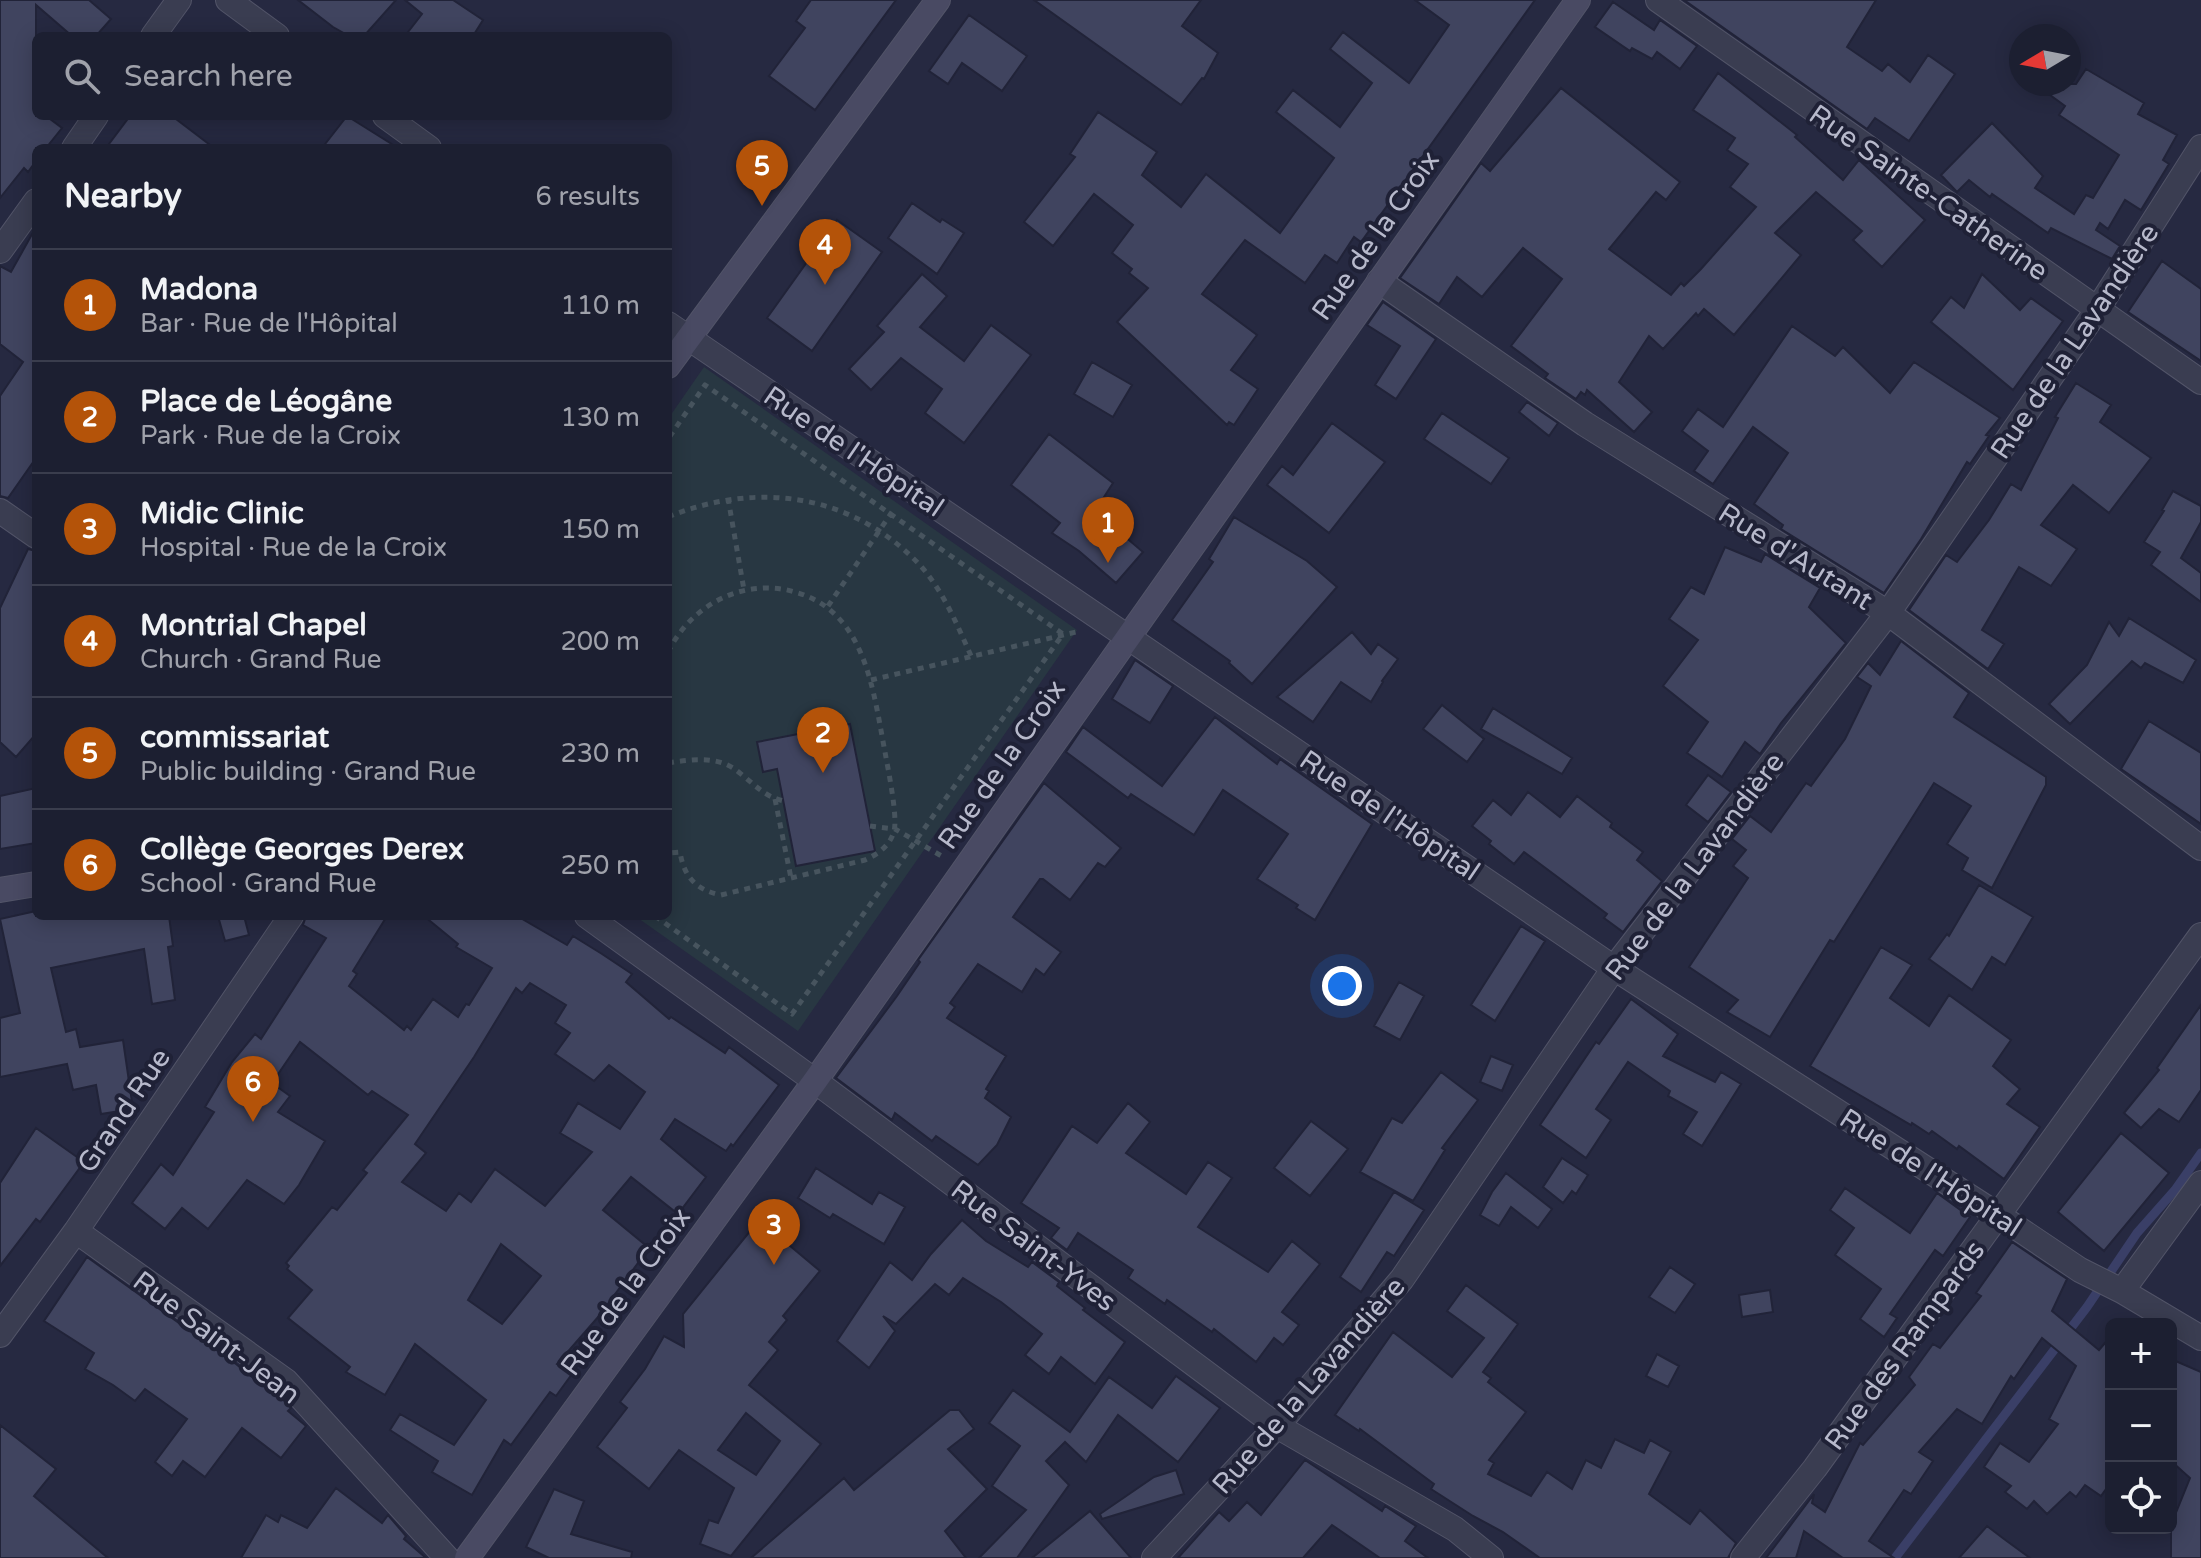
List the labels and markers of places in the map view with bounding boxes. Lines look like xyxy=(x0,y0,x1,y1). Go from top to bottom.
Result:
pin: 5 xyxy=(736,140,788,206)
pin: 4 xyxy=(799,219,851,285)
pin: 1 xyxy=(1082,497,1134,563)
pin: 2 xyxy=(797,707,849,773)
pin: 6 xyxy=(227,1056,279,1122)
pin: 3 xyxy=(748,1199,800,1265)

